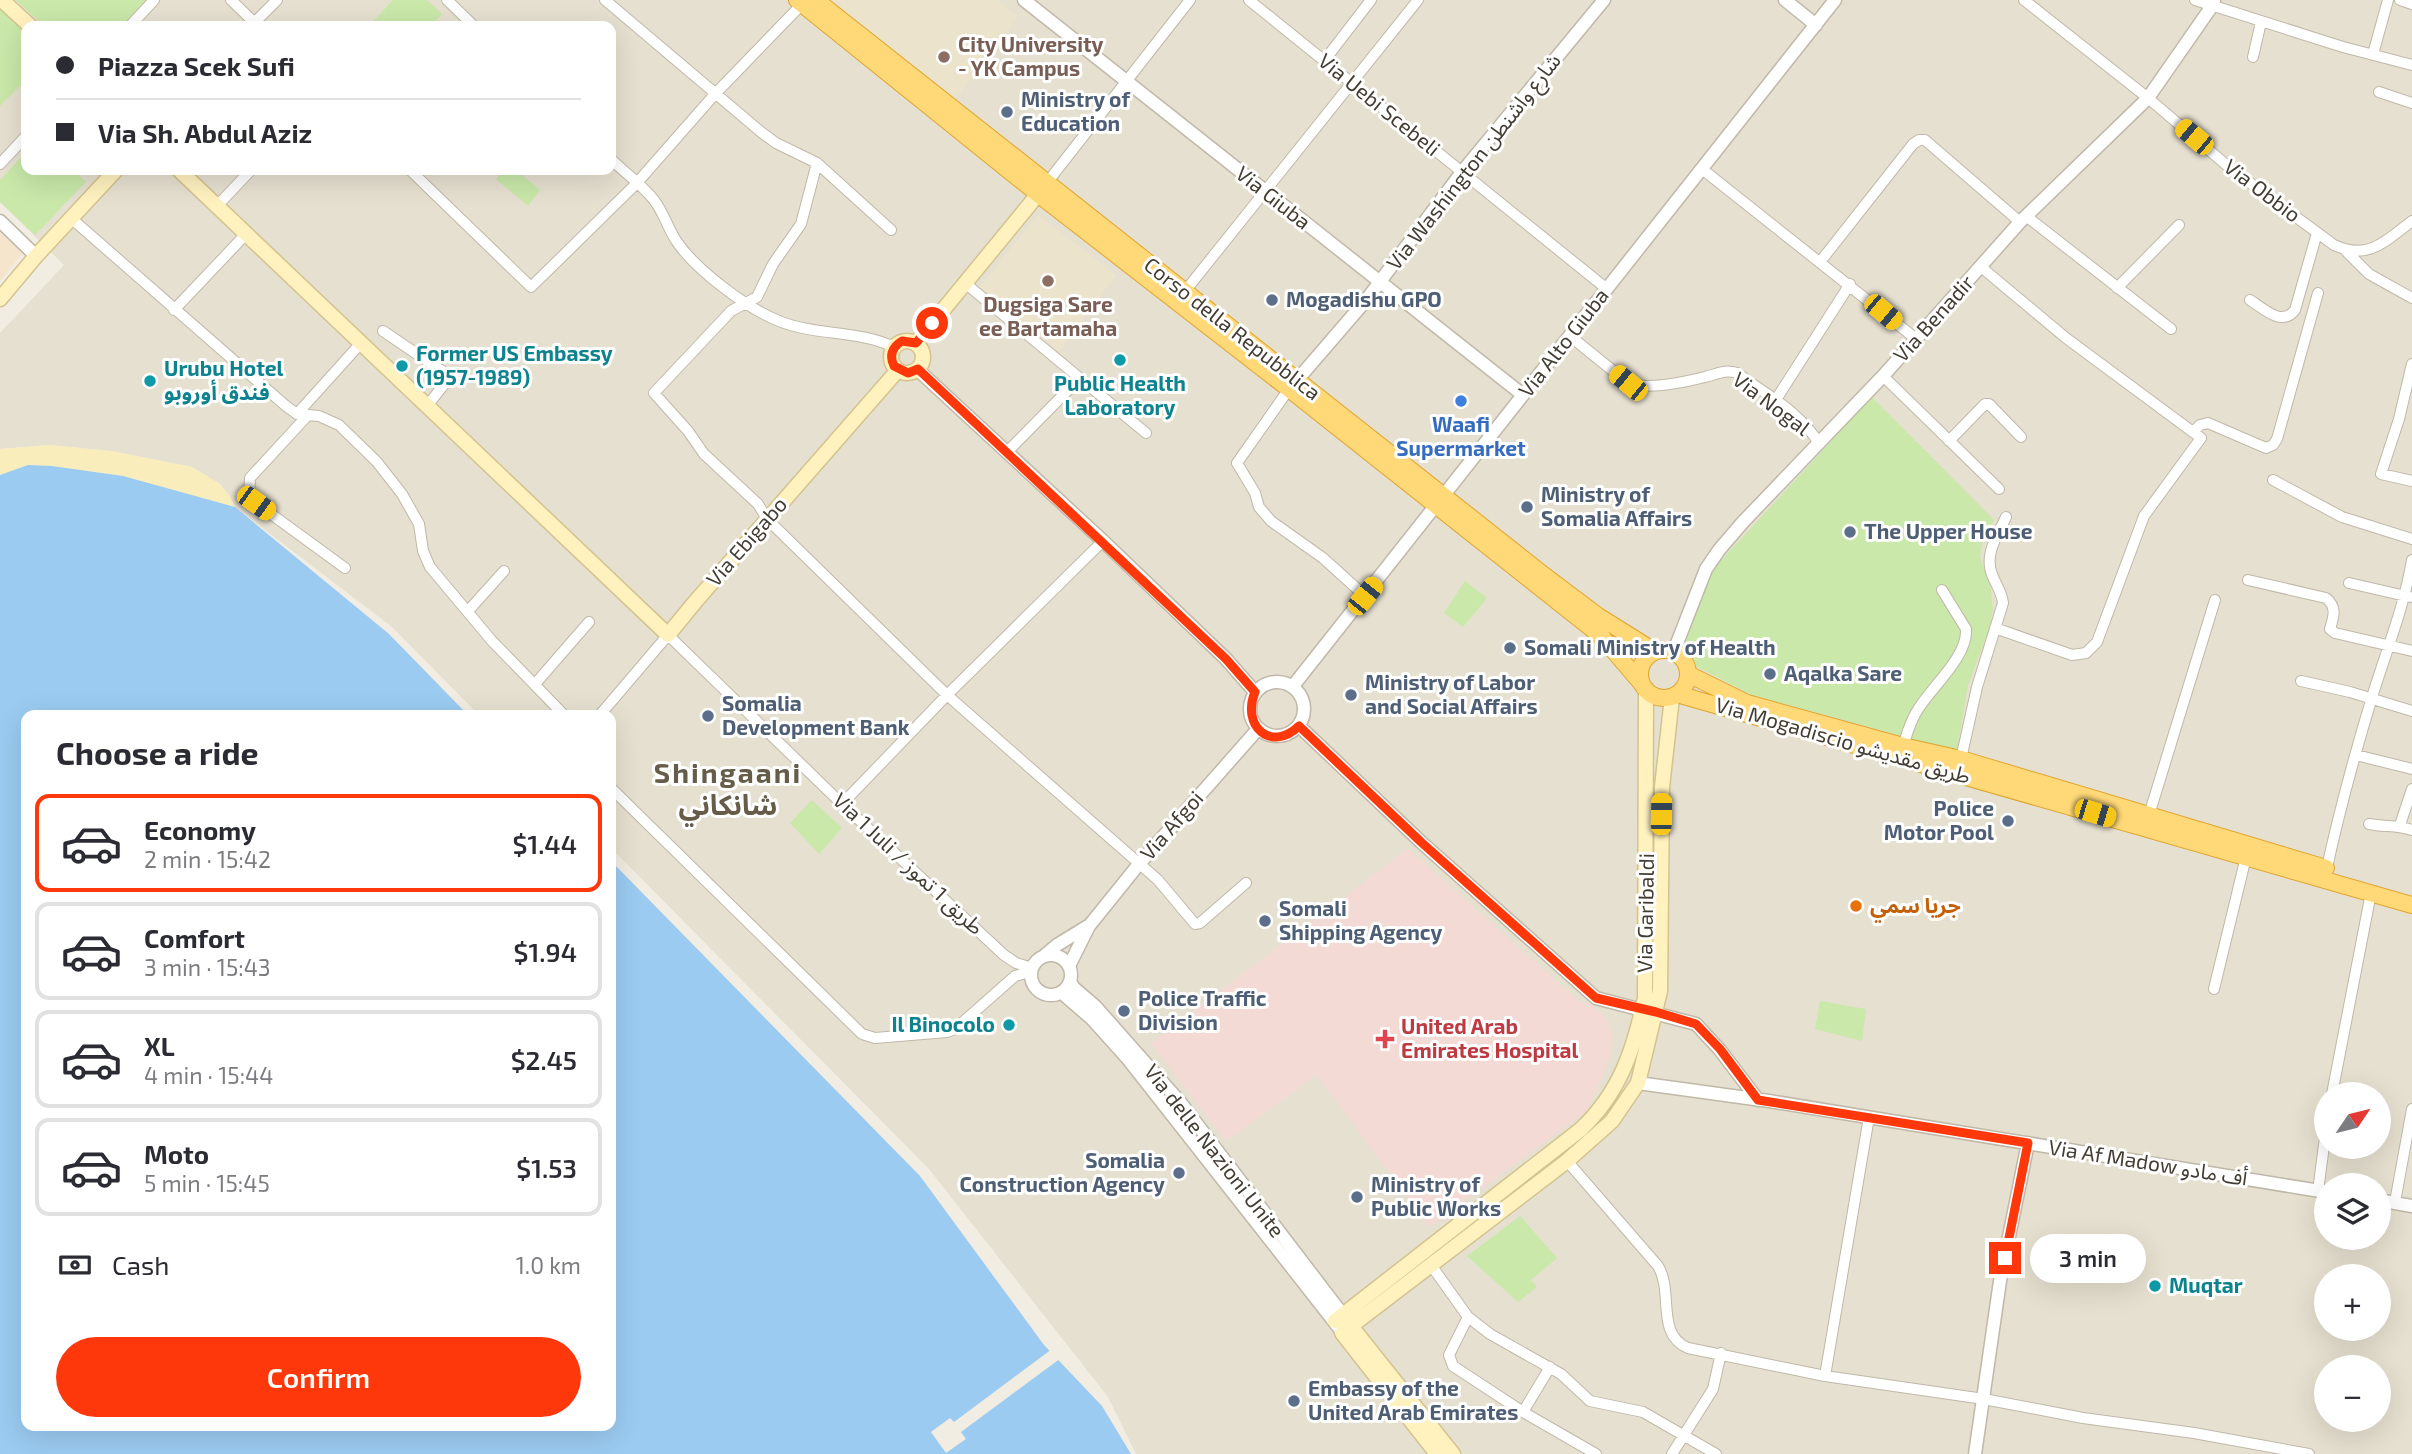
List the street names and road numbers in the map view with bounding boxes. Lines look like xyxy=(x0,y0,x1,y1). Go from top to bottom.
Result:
street label: Via Uebi Scebeli xyxy=(1314,47,1446,160)
street label: Via Washington شارع واشنطن xyxy=(1381,48,1568,277)
street label: Via Obbio xyxy=(2220,153,2306,227)
street label: Via Giuba xyxy=(1232,160,1316,234)
street label: Corso della Repubblica xyxy=(1140,251,1326,404)
street label: Via Benadir xyxy=(1887,269,1979,366)
street label: Via Alto Giuba xyxy=(1513,283,1613,402)
street label: Via Nogal xyxy=(1728,366,1816,440)
street label: Via Ebigabo xyxy=(700,491,791,591)
street label: Via Mogadiscio طريق مقديشو xyxy=(1712,691,1974,790)
street label: Via Afgoi xyxy=(1134,785,1208,865)
street label: Via 1 Juli / طريق 1 تموز xyxy=(827,787,989,941)
street label: Via Garibaldi xyxy=(1631,853,1658,973)
street label: Via delle Nazioni Unite xyxy=(1140,1058,1291,1242)
street label: Via Af Madow أف مادو xyxy=(2047,1133,2250,1191)

